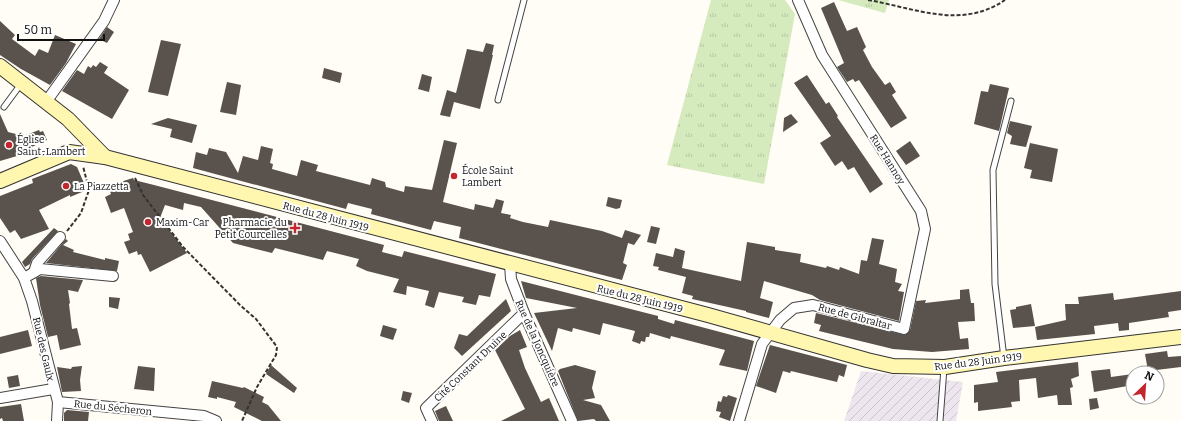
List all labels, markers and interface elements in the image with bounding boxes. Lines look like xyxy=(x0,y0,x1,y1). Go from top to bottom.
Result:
scale bar xyxy=(18,16,104,42)
text: 50 m xyxy=(24,23,53,37)
place label: Église Saint-Lambert xyxy=(17,132,86,158)
street label: Rue Hannoy xyxy=(867,132,908,187)
marker: Église Saint-Lambert xyxy=(4,140,14,150)
place label: École Saint Lambert xyxy=(462,163,514,189)
marker: École Saint Lambert xyxy=(449,171,459,181)
marker: La Piazzetta xyxy=(61,181,71,191)
place label: La Piazzetta xyxy=(74,181,129,193)
street label: Rue du 28 Juin 1919 xyxy=(282,200,370,234)
marker: Maxim-Car xyxy=(143,217,153,227)
place label: Maxim-Car xyxy=(156,217,209,229)
place label: Pharmacie du Petit Courcelles xyxy=(215,217,287,241)
marker: Pharmacie du Petit Courcelles xyxy=(290,223,300,233)
street label: Rue du 28 Juin 1919 xyxy=(596,282,684,315)
street label: Rue de la Joncquière xyxy=(512,298,562,389)
street label: Rue de Gibraltar xyxy=(817,301,893,333)
street label: Rue des Gaulx xyxy=(30,316,56,383)
street label: Cité Constant Druine xyxy=(432,329,510,405)
street label: Rue du 28 Juin 1919 xyxy=(934,351,1023,373)
north arrow xyxy=(1125,365,1165,405)
text: N xyxy=(1142,369,1156,384)
street label: Rue du Sécheron xyxy=(73,398,153,418)

